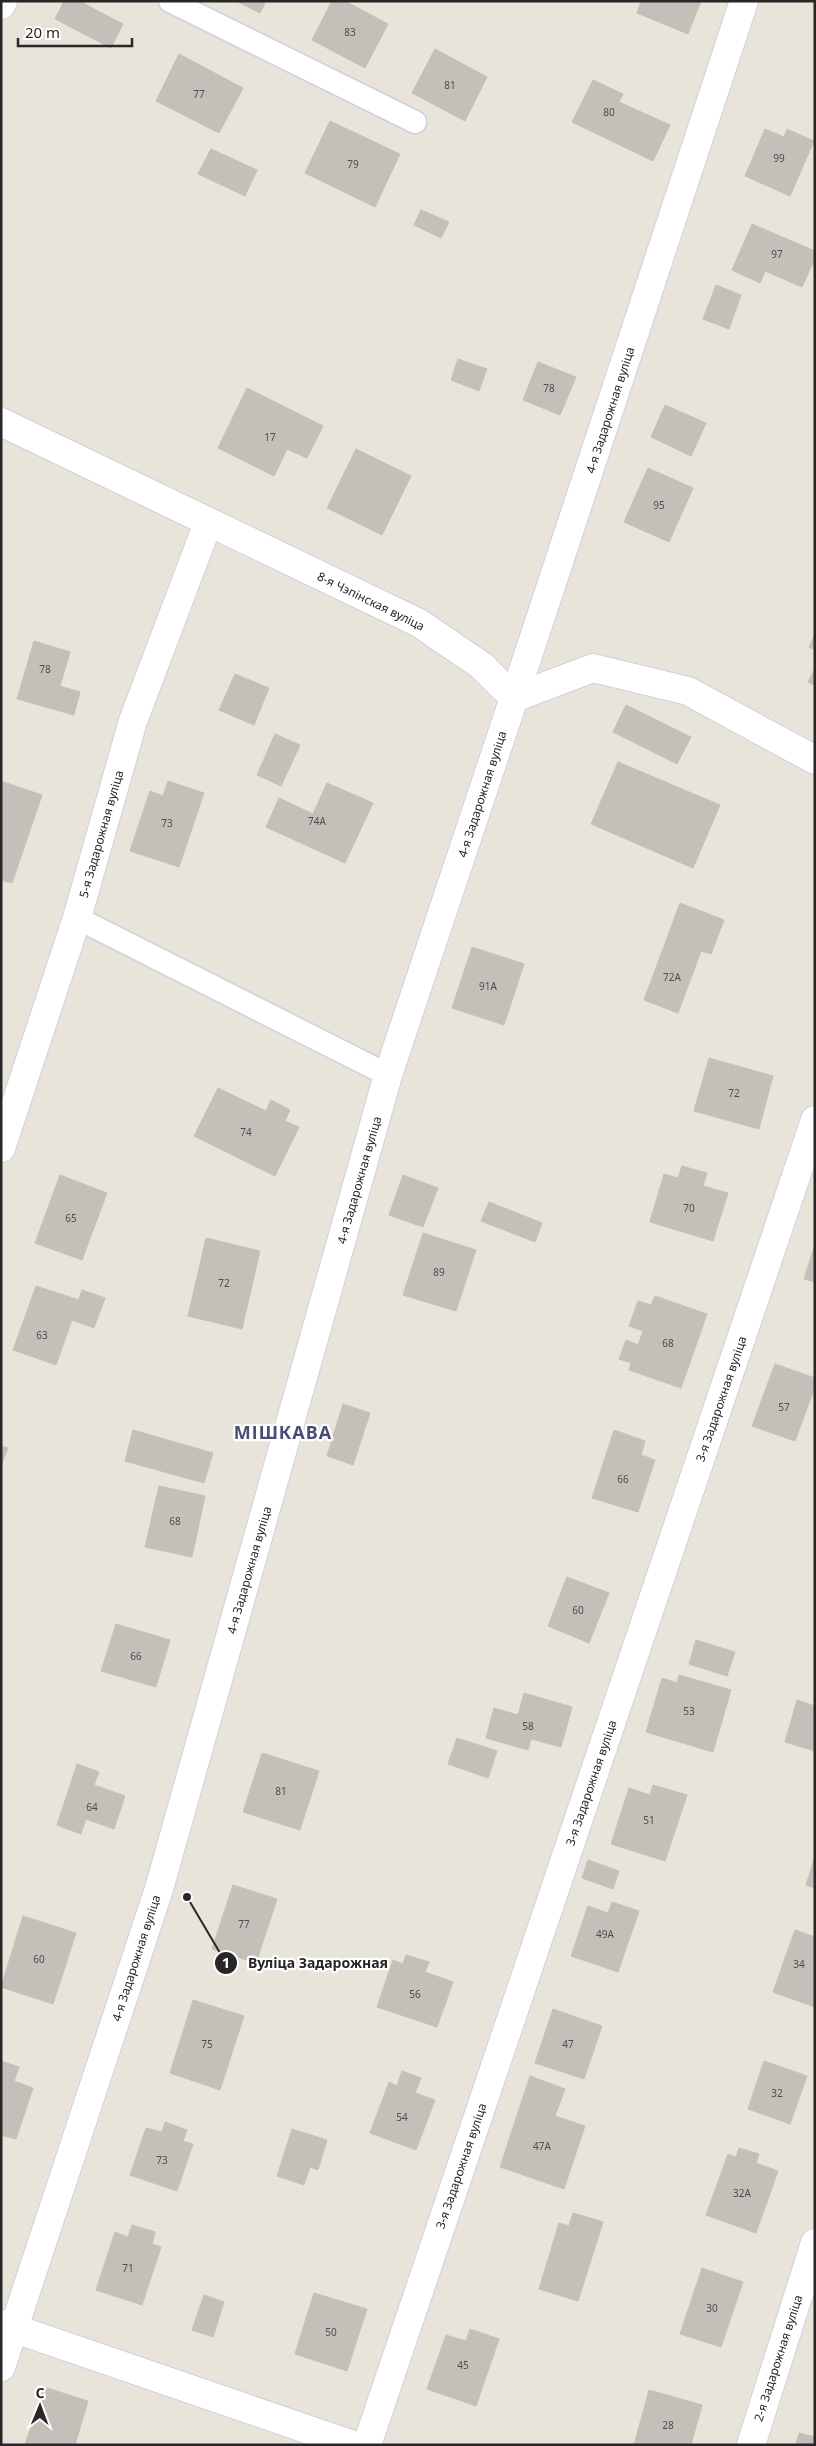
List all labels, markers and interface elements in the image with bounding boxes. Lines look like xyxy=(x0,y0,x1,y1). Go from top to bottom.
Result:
scale bar xyxy=(18,15,131,47)
text: 20 m xyxy=(25,22,60,42)
house number: 83 xyxy=(344,25,356,39)
house number: 81 xyxy=(444,78,456,92)
house number: 77 xyxy=(193,87,205,101)
house number: 80 xyxy=(603,105,615,119)
house number: 99 xyxy=(773,151,785,165)
house number: 79 xyxy=(347,157,359,171)
house number: 97 xyxy=(771,247,783,261)
street label: 4-я Задарожная вуліца xyxy=(582,345,638,475)
house number: 78 xyxy=(543,381,555,395)
house number: 17 xyxy=(264,430,276,444)
house number: 95 xyxy=(653,498,665,512)
street label: 8-я Чэпінская вуліца xyxy=(314,568,428,634)
house number: 78 xyxy=(39,662,51,676)
street label: 4-я Задарожная вуліца xyxy=(454,729,510,859)
street label: 5-я Задарожная вуліца xyxy=(75,768,127,900)
house number: 74А xyxy=(308,814,327,828)
house number: 73 xyxy=(161,816,173,830)
house number: 72А xyxy=(663,970,682,984)
house number: 91А xyxy=(479,979,498,993)
house number: 72 xyxy=(728,1086,740,1100)
street label: 4-я Задарожная вуліца xyxy=(333,1114,385,1246)
house number: 74 xyxy=(240,1125,252,1139)
house number: 70 xyxy=(683,1201,695,1215)
house number: 65 xyxy=(65,1211,77,1225)
house number: 89 xyxy=(433,1265,445,1279)
house number: 72 xyxy=(218,1276,230,1290)
house number: 63 xyxy=(36,1328,48,1342)
street label: 3-я Задарожная вуліца xyxy=(691,1334,751,1464)
house number: 68 xyxy=(662,1336,674,1350)
house number: 57 xyxy=(778,1400,790,1414)
district label: МІШКАВА xyxy=(234,1420,332,1444)
house number: 66 xyxy=(617,1472,629,1486)
street label: 4-я Задарожная вуліца xyxy=(223,1504,275,1636)
house number: 68 xyxy=(169,1514,181,1528)
house number: 60 xyxy=(572,1603,584,1617)
house number: 66 xyxy=(130,1649,142,1663)
house number: 53 xyxy=(683,1704,695,1718)
street label: 3-я Задарожная вуліца xyxy=(561,1718,621,1848)
house number: 58 xyxy=(522,1719,534,1733)
house number: 81 xyxy=(275,1784,287,1798)
house number: 64 xyxy=(86,1800,98,1814)
house number: 51 xyxy=(643,1813,655,1827)
street label: 4-я Задарожная вуліца xyxy=(108,1893,164,2023)
house number: 77 xyxy=(238,1917,250,1931)
house number: 49А xyxy=(596,1927,615,1941)
callout: Вуліца Задарожная xyxy=(213,1948,398,1977)
house number: 60 xyxy=(33,1952,45,1966)
text: 1 xyxy=(222,1952,230,1972)
text: Вуліца Задарожная xyxy=(248,1953,388,1972)
house number: 34 xyxy=(793,1957,805,1971)
house number: 56 xyxy=(409,1987,421,2001)
house number: 75 xyxy=(201,2037,213,2051)
house number: 47 xyxy=(562,2037,574,2051)
house number: 32 xyxy=(771,2086,783,2100)
street label: 3-я Задарожная вуліца xyxy=(431,2101,491,2231)
house number: 54 xyxy=(396,2110,408,2124)
house number: 47А xyxy=(533,2139,552,2153)
house number: 73 xyxy=(156,2153,168,2167)
house number: 32А xyxy=(733,2186,752,2200)
house number: 71 xyxy=(122,2261,134,2275)
street label: 2-я Задарожная вуліца xyxy=(750,2293,806,2423)
house number: 30 xyxy=(706,2301,718,2315)
house number: 50 xyxy=(325,2325,337,2339)
house number: 45 xyxy=(457,2358,469,2372)
north arrow xyxy=(15,2381,65,2431)
text: С xyxy=(36,2383,45,2402)
house number: 28 xyxy=(662,2418,674,2432)

